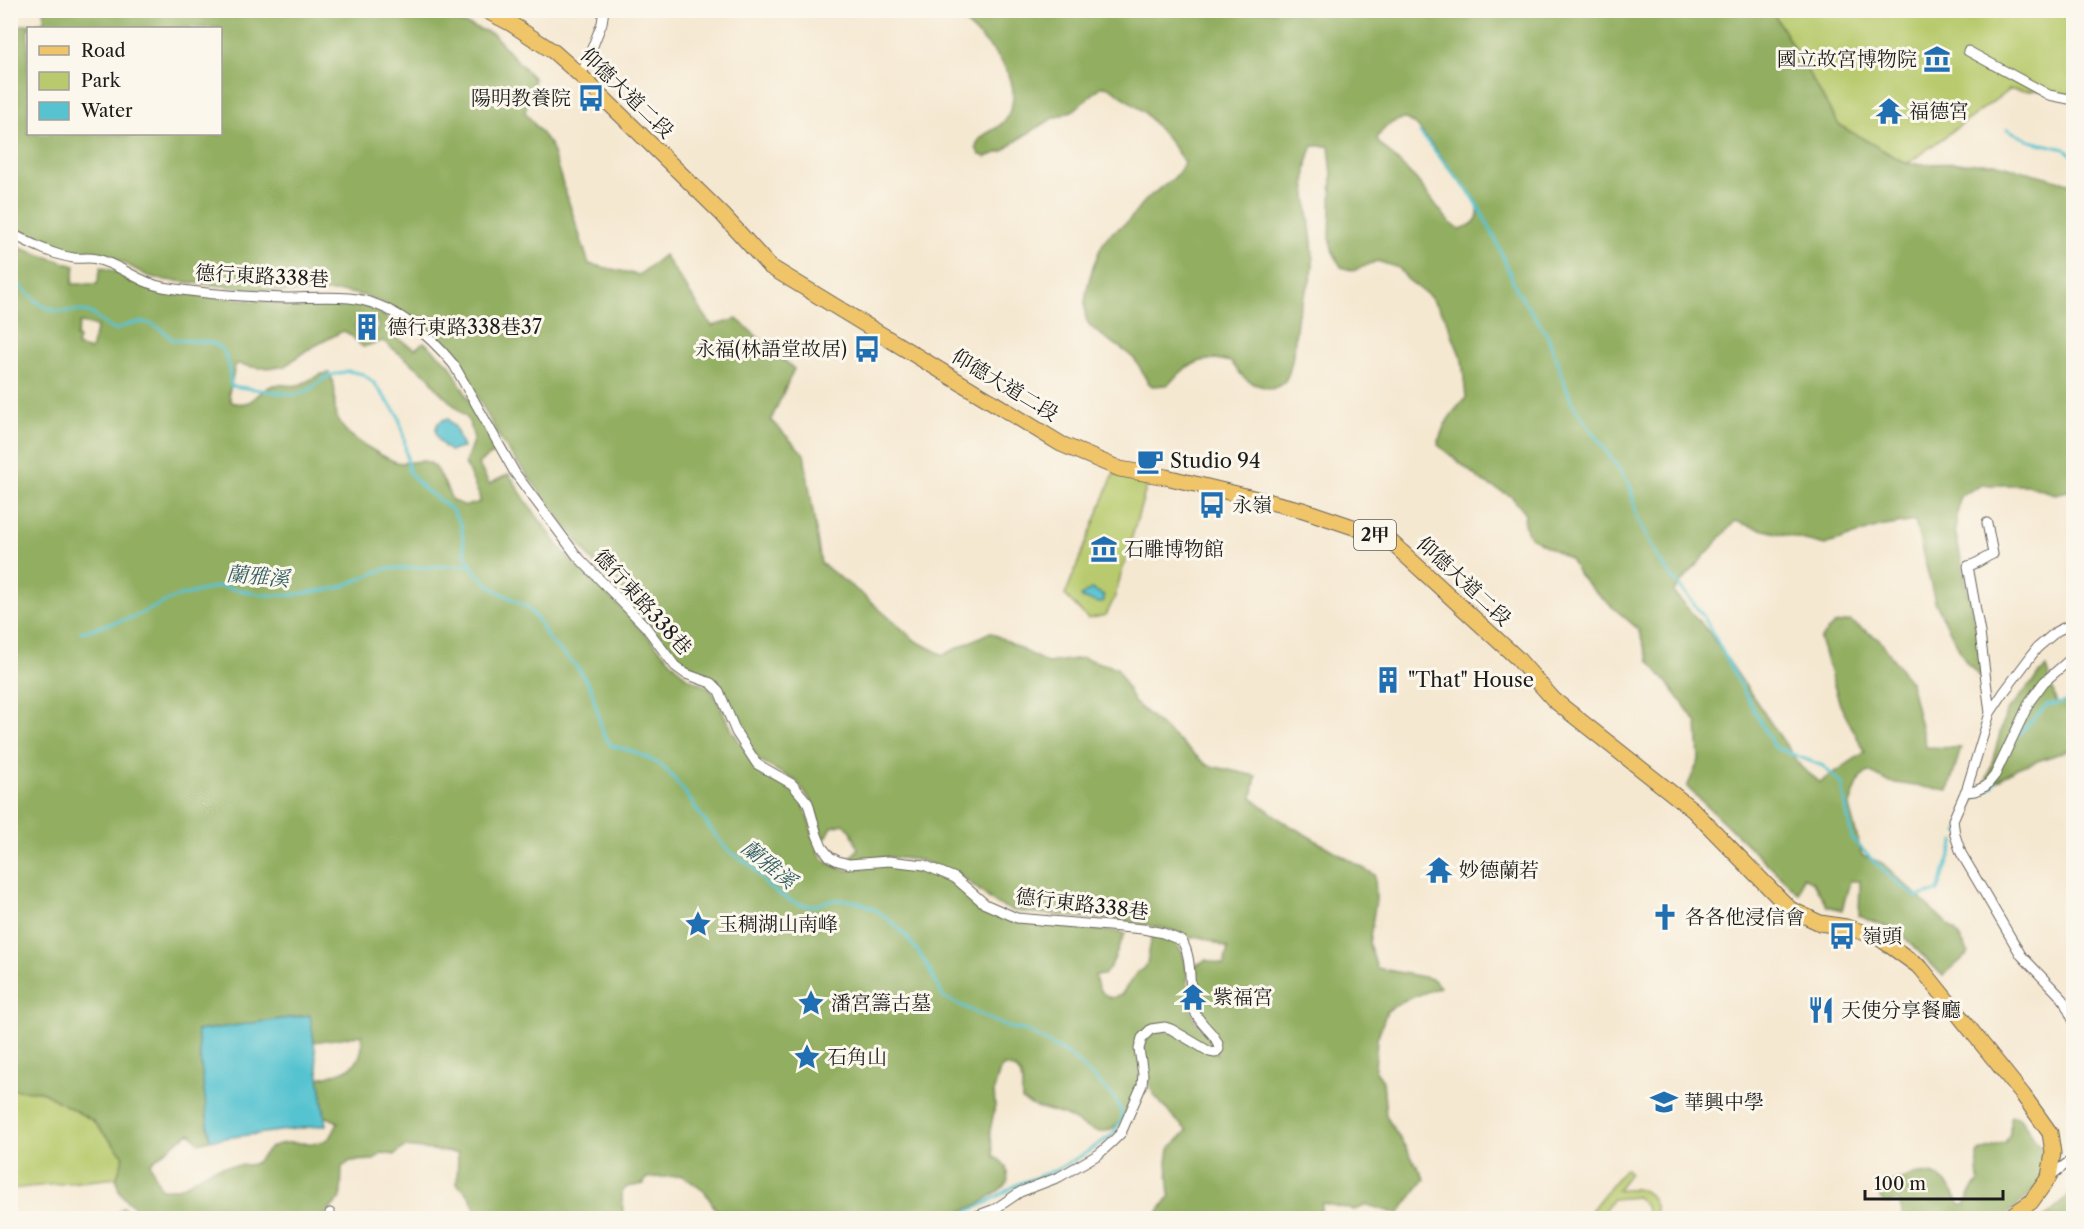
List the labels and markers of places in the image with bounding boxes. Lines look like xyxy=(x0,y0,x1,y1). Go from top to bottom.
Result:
museum icon: 國立故宮博物院 xyxy=(1922,44,1952,74)
place label: 國立故宮博物院 xyxy=(1777,47,1917,71)
bus stop icon: 陽明教養院 xyxy=(576,83,606,113)
place label: 陽明教養院 xyxy=(471,86,571,110)
temple icon: 福德宮 xyxy=(1874,96,1904,126)
place label: 福德宮 xyxy=(1909,99,1969,123)
building icon: 德行東路338巷37 xyxy=(352,312,382,342)
place label: 德行東路338巷37 xyxy=(387,315,542,339)
bus stop icon: 永福(林語堂故居) xyxy=(852,334,882,364)
place label: 永福(林語堂故居) xyxy=(695,337,847,361)
cafe icon: Studio 94 xyxy=(1135,446,1165,476)
place label: Studio 94 xyxy=(1170,449,1261,473)
bus stop icon: 永嶺 xyxy=(1197,490,1227,520)
place label: 永嶺 xyxy=(1232,493,1272,517)
museum icon: 石雕博物館 xyxy=(1089,534,1119,564)
place label: 石雕博物館 xyxy=(1124,537,1224,561)
building icon: "That" House xyxy=(1373,665,1403,695)
place label: "That" House xyxy=(1408,668,1534,692)
temple icon: 妙德蘭若 xyxy=(1424,855,1454,885)
place label: 妙德蘭若 xyxy=(1459,858,1539,882)
church icon: 各各他浸信會 xyxy=(1650,902,1680,932)
place label: 各各他浸信會 xyxy=(1685,905,1805,929)
place icon: 玉稠湖山南峰 xyxy=(683,909,713,939)
place label: 玉稠湖山南峰 xyxy=(718,912,838,936)
bus stop icon: 嶺頭 xyxy=(1827,921,1857,951)
place label: 嶺頭 xyxy=(1862,924,1902,948)
temple icon: 紫福宮 xyxy=(1178,982,1208,1012)
place label: 紫福宮 xyxy=(1213,985,1273,1009)
place icon: 潘宮籌古墓 xyxy=(796,988,826,1018)
place label: 潘宮籌古墓 xyxy=(831,991,931,1015)
restaurant icon: 天使分享餐廳 xyxy=(1806,995,1836,1025)
place label: 天使分享餐廳 xyxy=(1841,998,1961,1022)
place icon: 石角山 xyxy=(792,1042,822,1072)
place label: 石角山 xyxy=(827,1045,887,1069)
school or university icon: 華興中學 xyxy=(1649,1087,1679,1117)
place label: 華興中學 xyxy=(1684,1090,1764,1114)

